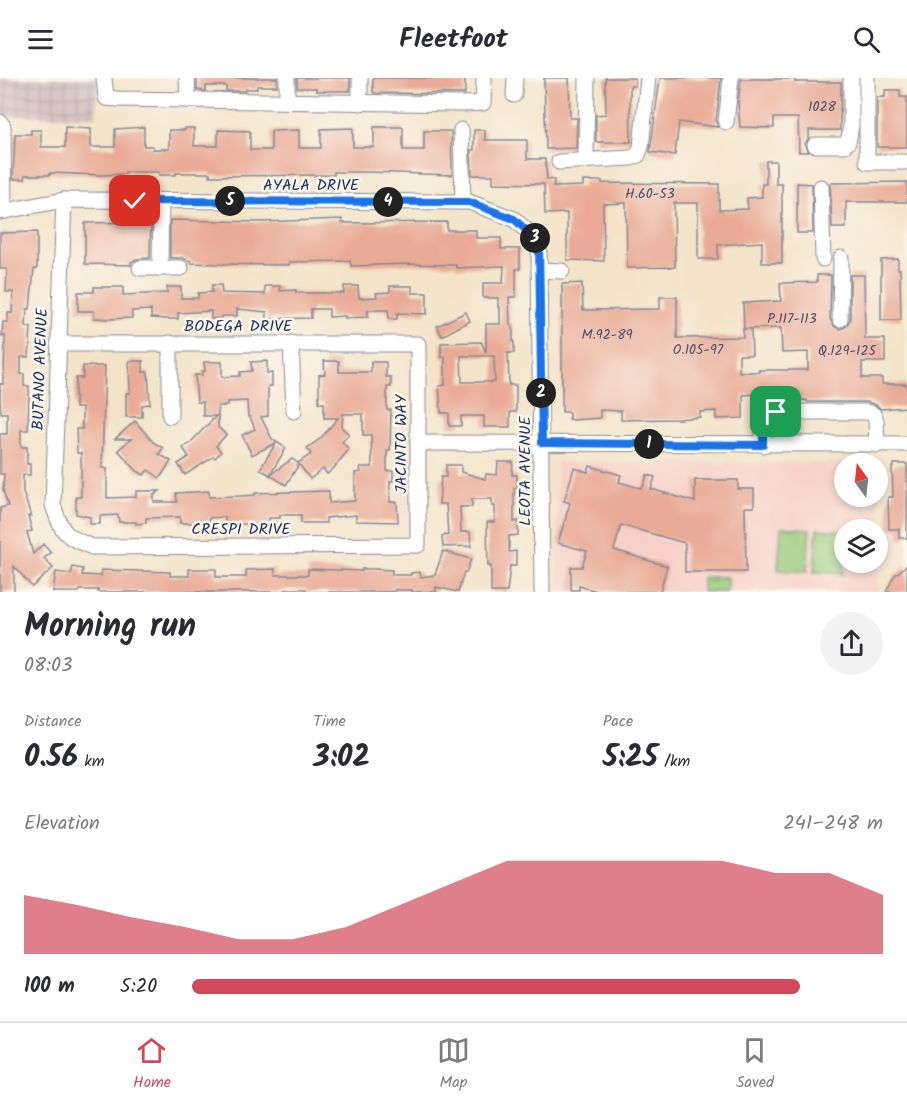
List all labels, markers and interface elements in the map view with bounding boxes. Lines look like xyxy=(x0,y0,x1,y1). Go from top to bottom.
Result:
text: Fleetfoot xyxy=(399,18,508,61)
icon: menu xyxy=(24,23,57,56)
icon: search xyxy=(850,23,883,56)
house number: 1028 xyxy=(808,96,837,118)
street label: AYALA DRIVE xyxy=(263,173,360,198)
pin xyxy=(109,175,160,226)
house number: H.60-53 xyxy=(625,183,675,205)
icon: check xyxy=(118,184,151,217)
pin: 5 xyxy=(215,186,245,216)
pin: 4 xyxy=(373,187,403,217)
text: 5 xyxy=(226,188,234,213)
text: 4 xyxy=(384,189,392,214)
pin: 3 xyxy=(520,223,550,253)
text: 3 xyxy=(531,225,539,250)
street label: BUTANO AVENUE xyxy=(26,307,55,431)
house number: P.117-113 xyxy=(767,308,817,330)
street label: BODEGA DRIVE xyxy=(184,314,293,339)
house number: M.92-89 xyxy=(581,324,633,346)
house number: O.105-97 xyxy=(673,339,724,361)
house number: Q.129-125 xyxy=(818,340,878,362)
pin: 2 xyxy=(526,378,556,408)
text: 2 xyxy=(536,380,546,405)
pin xyxy=(750,386,801,437)
street label: JACINTO WAY xyxy=(389,394,414,493)
icon: arrive xyxy=(759,395,792,428)
street label: LEOTA AVENUE xyxy=(513,415,538,526)
pin: 1 xyxy=(634,429,664,459)
text: 1 xyxy=(647,431,651,456)
north arrow xyxy=(834,453,888,507)
map controls xyxy=(834,453,888,573)
street label: CRESPI DRIVE xyxy=(191,517,291,542)
button: layers xyxy=(834,519,888,573)
text: Morning run xyxy=(24,601,196,654)
button: share xyxy=(820,612,883,675)
text: 08:03 xyxy=(24,650,72,682)
text: Distance xyxy=(24,709,82,734)
text: Time xyxy=(313,709,346,734)
text: Pace xyxy=(603,709,633,734)
text: 0.56 xyxy=(24,734,78,782)
text: 3:02 xyxy=(313,734,370,782)
text: 5:25 xyxy=(603,734,658,782)
text: km xyxy=(78,749,105,774)
text: /km xyxy=(658,749,690,774)
text: Elevation xyxy=(24,808,100,840)
text: 241–248 m xyxy=(783,808,883,840)
text: 100 m xyxy=(24,971,75,1003)
text: 5:20 xyxy=(120,971,157,1003)
tab: Home xyxy=(133,1034,171,1095)
tab: Map xyxy=(437,1034,470,1095)
tab: Saved xyxy=(736,1034,774,1095)

